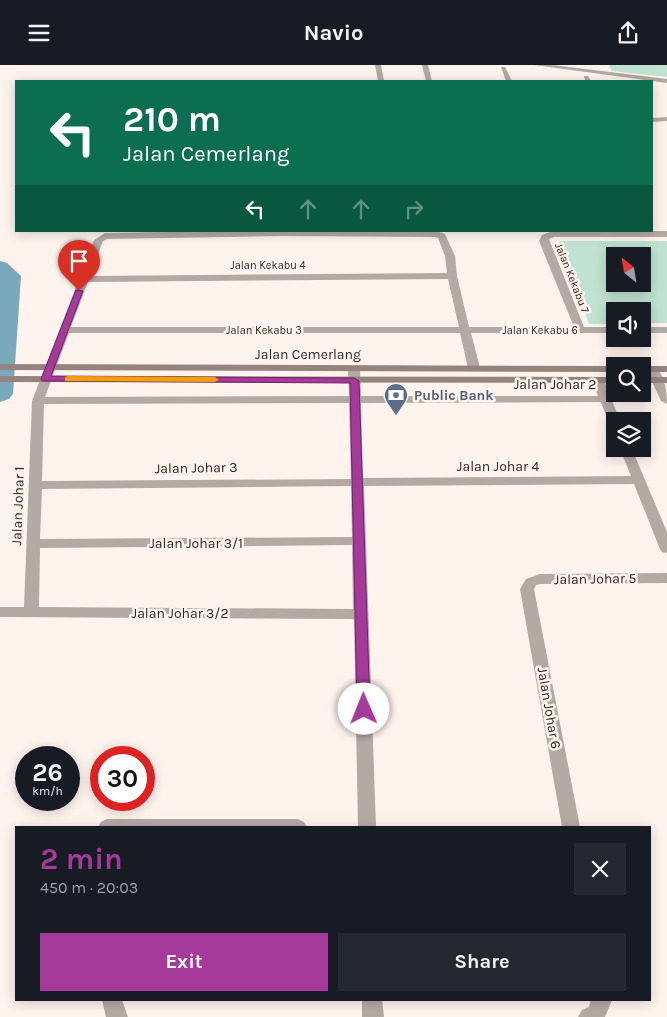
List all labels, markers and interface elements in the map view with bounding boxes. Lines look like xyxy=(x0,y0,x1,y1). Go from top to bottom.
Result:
icon: menu xyxy=(25,19,53,47)
icon: share xyxy=(614,19,642,47)
text: Navio xyxy=(304,20,363,46)
text: 210 m xyxy=(123,99,221,140)
icon: left xyxy=(40,100,105,165)
text: Jalan Cemerlang xyxy=(123,141,289,167)
icon: left xyxy=(241,195,269,223)
icon: ahead xyxy=(294,195,322,223)
icon: ahead xyxy=(347,195,375,223)
icon: right xyxy=(400,195,428,223)
pin xyxy=(58,240,100,291)
street label: Jalan Kekabu 7 xyxy=(552,241,592,315)
icon: arrive xyxy=(65,247,93,275)
north arrow xyxy=(606,247,651,293)
map controls xyxy=(606,247,651,457)
street label: Jalan Kekabu 4 xyxy=(230,259,306,272)
button: sound xyxy=(606,302,651,347)
street label: Jalan Kekabu 3 xyxy=(226,324,302,337)
street label: Jalan Kekabu 6 xyxy=(502,324,578,337)
street label: Jalan Cemerlang xyxy=(255,346,361,363)
button: search xyxy=(606,357,651,402)
street label: Jalan Johar 2 xyxy=(514,376,596,393)
bank icon: Public Bank xyxy=(383,382,409,416)
place label: Public Bank xyxy=(414,387,494,404)
button: layers xyxy=(606,412,651,457)
street label: Jalan Johar 4 xyxy=(457,458,539,475)
street label: Jalan Johar 3 xyxy=(154,459,238,477)
street label: Jalan Johar 1 xyxy=(8,466,28,546)
street label: Jalan Johar 3/1 xyxy=(149,535,243,552)
street label: Jalan Johar 5 xyxy=(554,570,636,588)
street label: Jalan Johar 3/2 xyxy=(131,605,229,622)
street label: Jalan Johar 6 xyxy=(533,666,565,750)
position arrow xyxy=(337,682,389,734)
speed limit sign: 30 xyxy=(90,746,155,811)
text: 26 xyxy=(32,758,63,787)
text: km/h xyxy=(32,784,63,798)
text: 2 min xyxy=(40,841,123,877)
button: close xyxy=(574,843,626,895)
text: 450 m · 20:03 xyxy=(40,878,138,897)
button: Exit xyxy=(40,933,328,991)
button: Share xyxy=(338,933,626,991)

